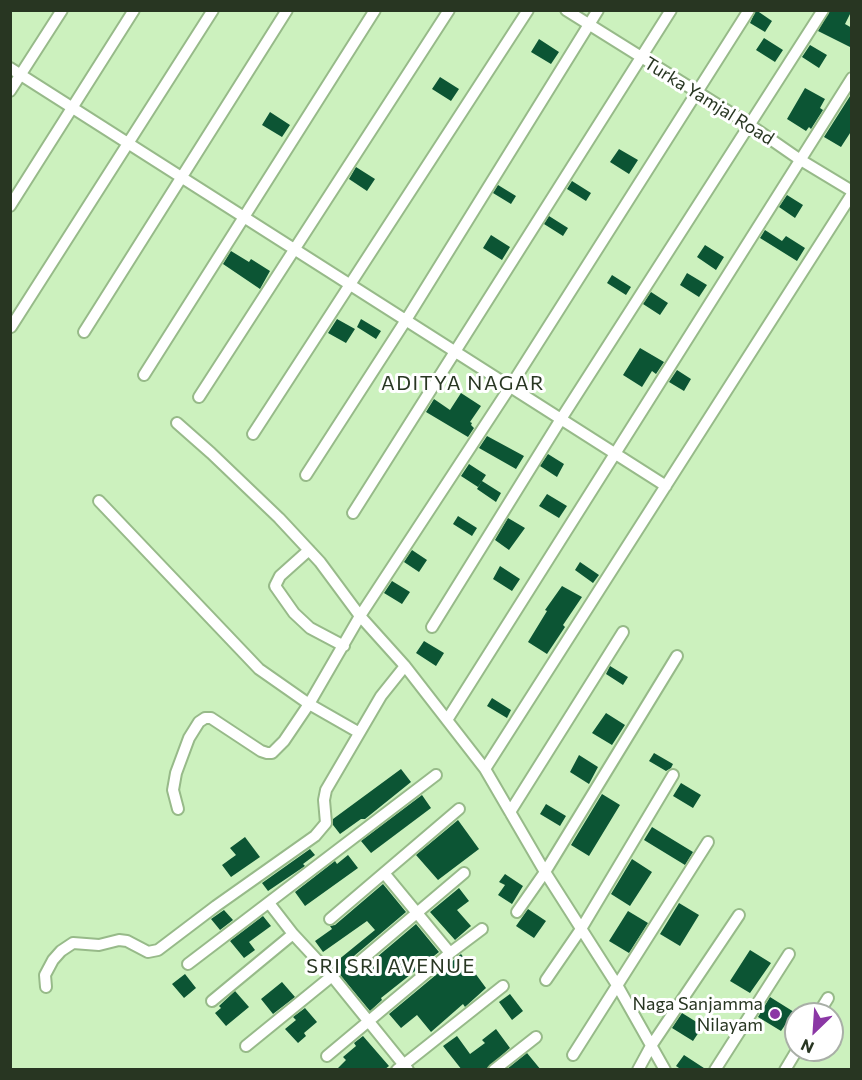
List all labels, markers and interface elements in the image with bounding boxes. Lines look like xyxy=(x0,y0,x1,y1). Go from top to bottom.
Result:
street label: Turka Yamjal Road xyxy=(640,52,778,150)
district label: ADITYA NAGAR xyxy=(381,371,545,395)
district label: SRI SRI AVENUE xyxy=(306,954,476,978)
place label: Naga Sanjamma Nilayam xyxy=(632,993,763,1036)
north arrow xyxy=(784,1002,844,1062)
marker: Naga Sanjamma Nilayam xyxy=(768,1007,782,1021)
text: N xyxy=(798,1036,816,1058)

